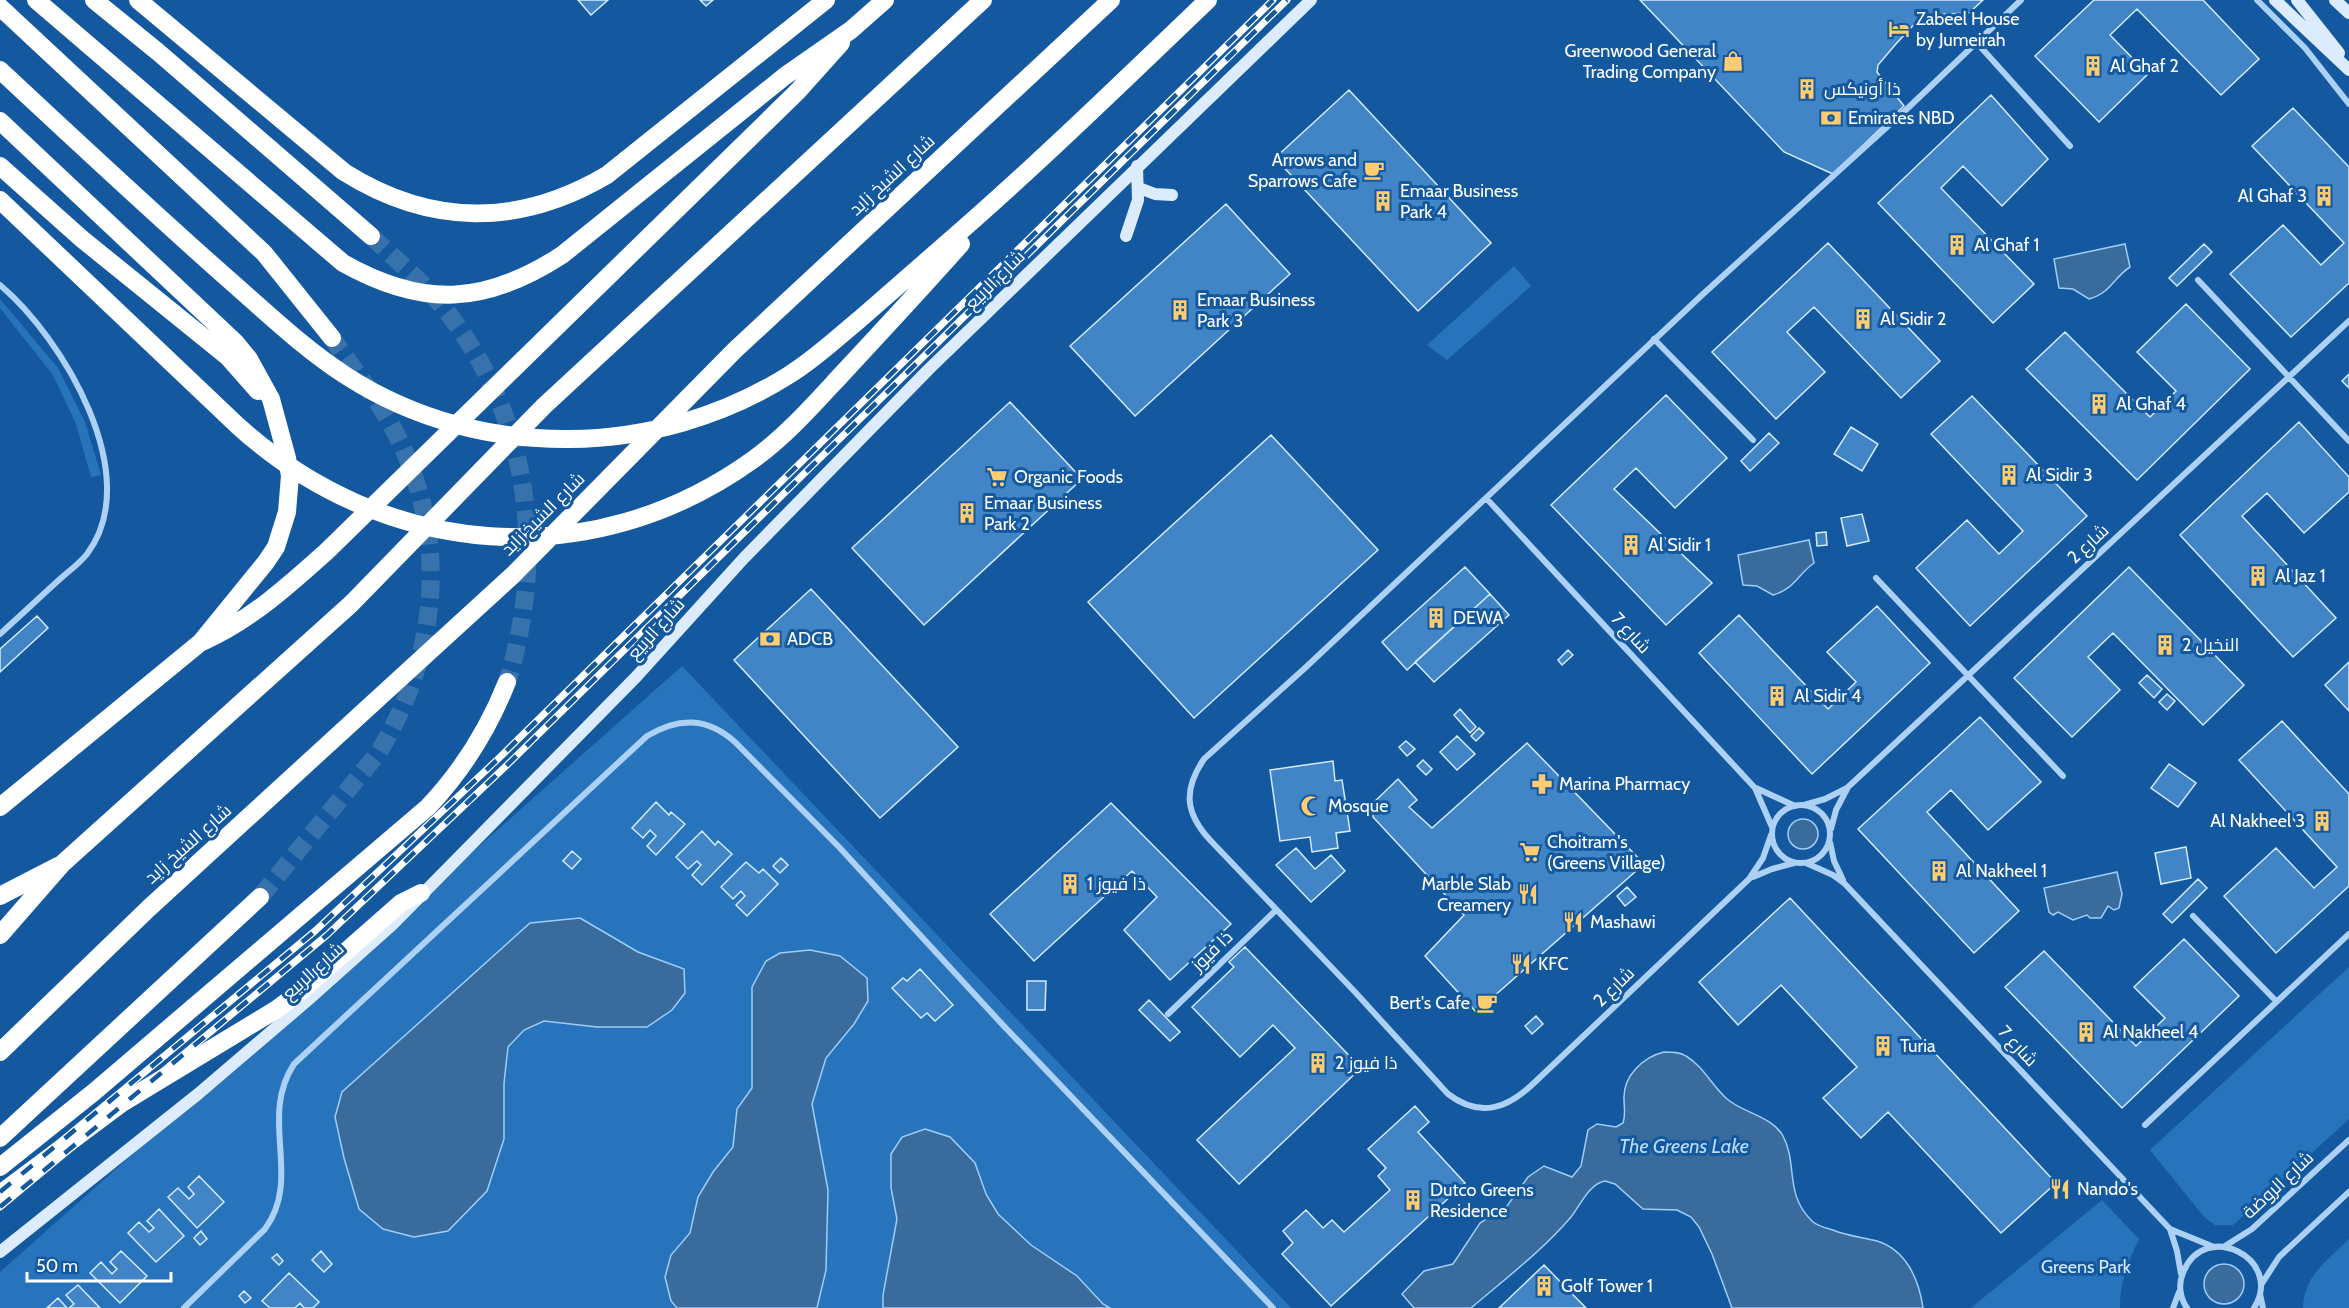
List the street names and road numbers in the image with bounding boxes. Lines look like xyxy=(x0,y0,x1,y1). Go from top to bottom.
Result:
street label: شارع الشيخ زايد xyxy=(845,130,940,221)
street label: شارع الربيع xyxy=(961,246,1030,315)
street label: شارع الشيخ زايد xyxy=(497,468,590,561)
street label: شارع 2 xyxy=(2063,519,2114,569)
street label: شارع الربيع xyxy=(623,594,690,665)
street label: شارع 7 xyxy=(1606,608,1655,659)
street label: شارع الشيخ زايد xyxy=(140,799,236,889)
street label: ذا فيوز xyxy=(1186,926,1237,977)
street label: شارع الربيع xyxy=(278,938,349,1005)
street label: شارع 2 xyxy=(1589,962,1640,1012)
street label: شارع 7 xyxy=(1993,1021,2042,1072)
street label: شارع الروضة xyxy=(2238,1147,2319,1224)

